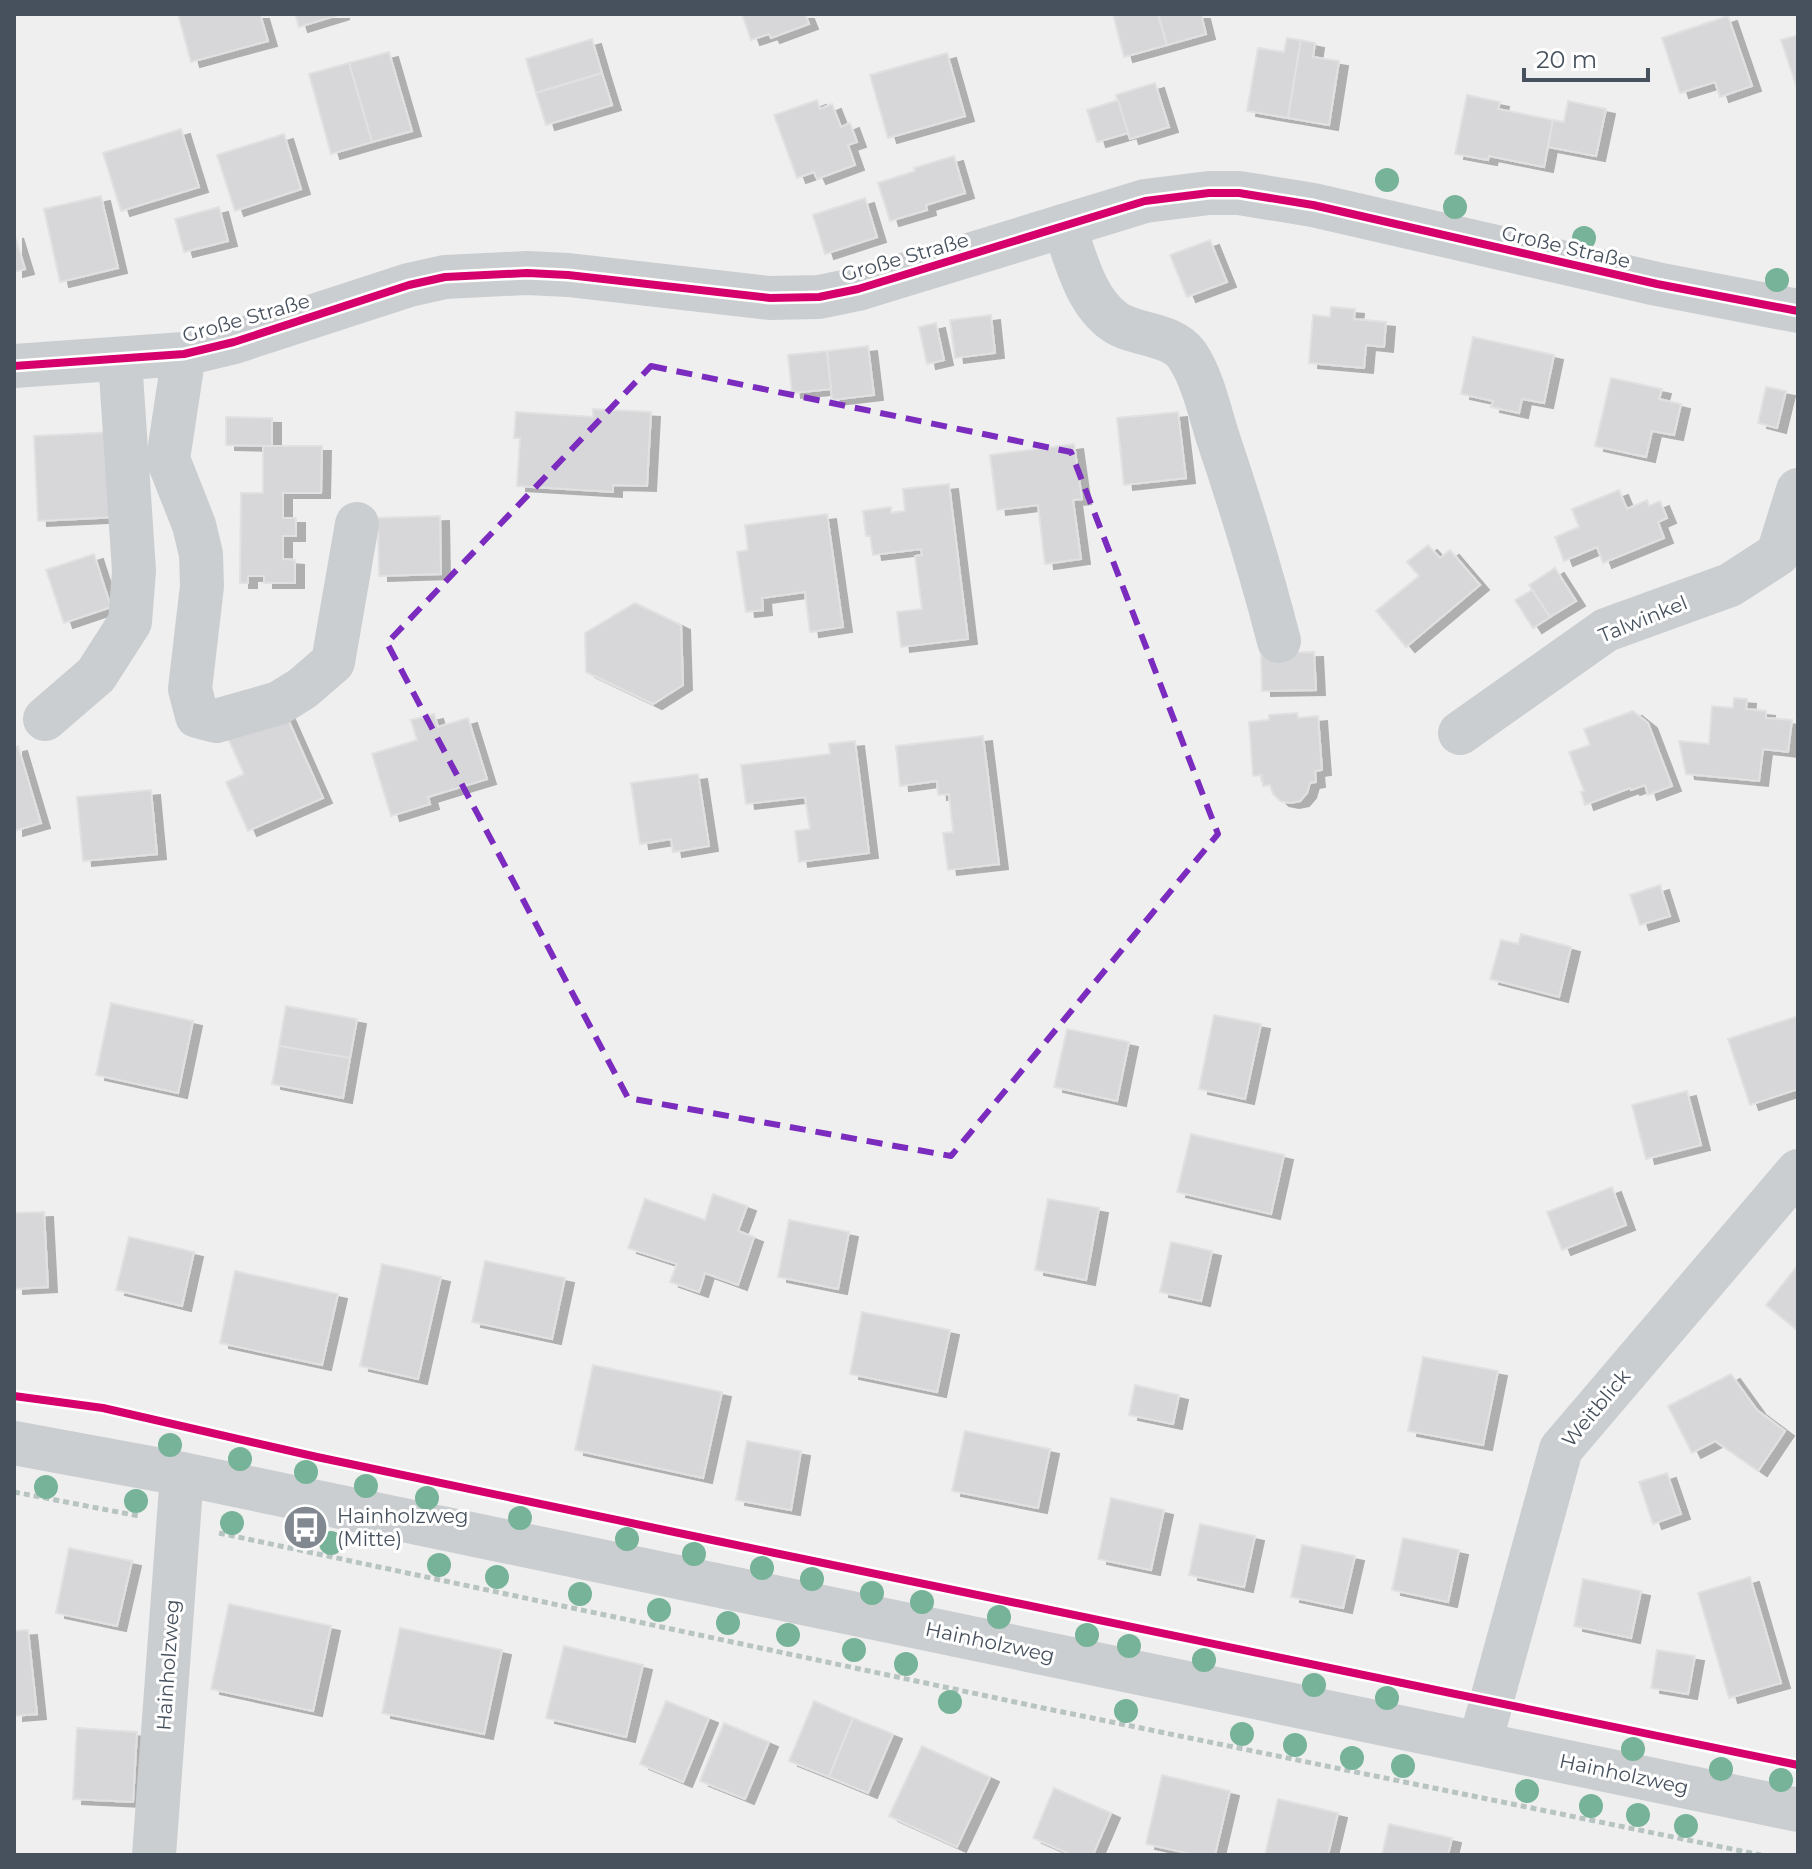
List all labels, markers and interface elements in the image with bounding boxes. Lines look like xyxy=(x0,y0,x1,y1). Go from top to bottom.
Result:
scale bar xyxy=(1524,32,1648,82)
text: 20 m xyxy=(1536,45,1597,74)
street label: Große Straße xyxy=(1499,221,1633,273)
street label: Große Straße xyxy=(839,227,971,287)
street label: Große Straße xyxy=(180,288,312,348)
street label: Talwinkel xyxy=(1595,590,1691,648)
street label: Weitblick xyxy=(1557,1364,1635,1452)
bus stop icon: Hainholzweg (Mitte) xyxy=(282,1503,330,1551)
place label: Hainholzweg (Mitte) xyxy=(337,1504,468,1551)
street label: Hainholzweg xyxy=(151,1599,185,1731)
street label: Hainholzweg xyxy=(923,1617,1057,1667)
street label: Hainholzweg xyxy=(1557,1749,1691,1799)

